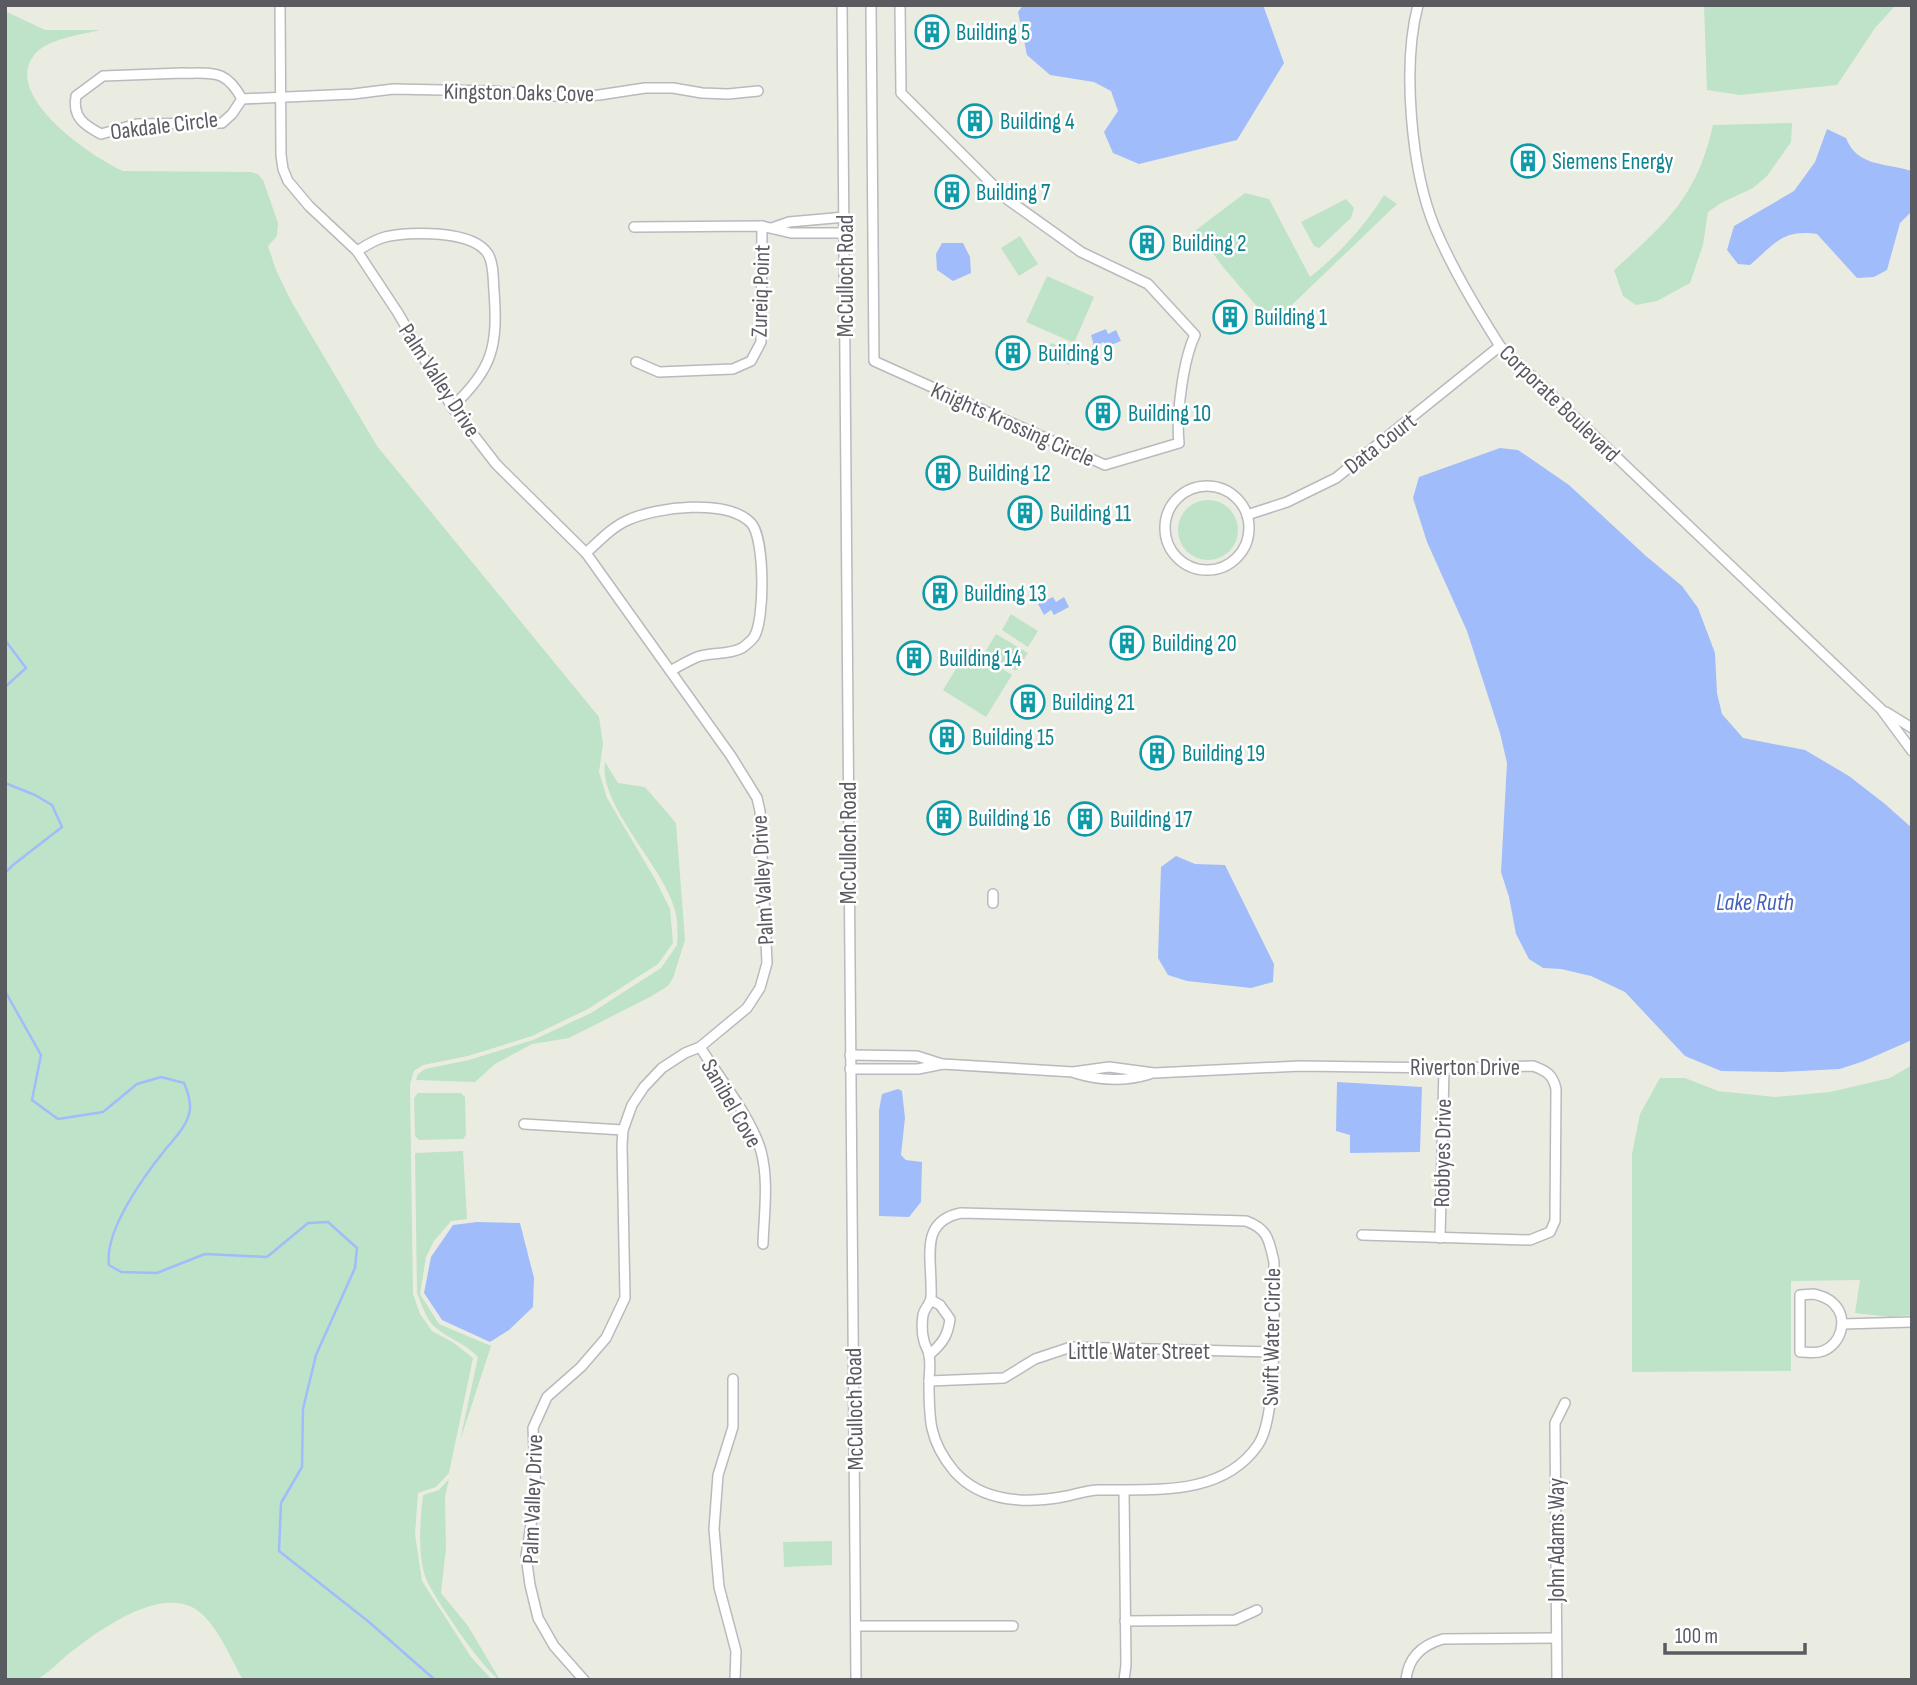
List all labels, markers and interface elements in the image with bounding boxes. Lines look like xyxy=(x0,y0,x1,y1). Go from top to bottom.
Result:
building icon: Building 5 xyxy=(913,13,951,51)
place label: Building 5 xyxy=(956,19,1030,47)
street label: Kingston Oaks Cove xyxy=(443,78,594,108)
building icon: Building 4 xyxy=(956,102,994,140)
street label: Oakdale Circle xyxy=(109,105,220,146)
place label: Building 4 xyxy=(1000,108,1075,136)
building icon: Siemens Energy xyxy=(1509,142,1547,180)
place label: Siemens Energy xyxy=(1552,148,1673,176)
building icon: Building 7 xyxy=(933,173,971,211)
place label: Building 7 xyxy=(976,179,1050,207)
street label: McCulloch Road xyxy=(832,215,860,337)
building icon: Building 2 xyxy=(1128,224,1166,262)
place label: Building 2 xyxy=(1172,230,1246,258)
street label: Zureiq Point xyxy=(745,244,777,338)
building icon: Building 1 xyxy=(1211,298,1249,336)
place label: Building 1 xyxy=(1254,304,1327,332)
street label: Palm Valley Drive xyxy=(392,318,486,443)
building icon: Building 9 xyxy=(994,334,1032,372)
street label: Corporate Boulevard xyxy=(1493,339,1625,468)
place label: Building 9 xyxy=(1038,340,1113,368)
street label: Knights Krossing Circle xyxy=(926,376,1099,474)
building icon: Building 10 xyxy=(1084,394,1122,432)
place label: Building 10 xyxy=(1128,400,1211,428)
street label: Data Court xyxy=(1339,407,1422,480)
building icon: Building 12 xyxy=(924,454,962,492)
place label: Building 12 xyxy=(968,460,1051,488)
building icon: Building 11 xyxy=(1006,494,1044,532)
place label: Building 11 xyxy=(1050,500,1131,528)
building icon: Building 13 xyxy=(921,574,959,612)
place label: Building 13 xyxy=(964,580,1047,608)
building icon: Building 20 xyxy=(1108,624,1146,662)
place label: Building 20 xyxy=(1152,630,1237,658)
building icon: Building 14 xyxy=(895,639,933,677)
place label: Building 14 xyxy=(939,645,1022,673)
building icon: Building 21 xyxy=(1009,683,1047,721)
place label: Building 21 xyxy=(1052,689,1135,717)
building icon: Building 15 xyxy=(928,718,966,756)
place label: Building 15 xyxy=(972,724,1054,752)
building icon: Building 19 xyxy=(1138,734,1176,772)
place label: Building 19 xyxy=(1182,740,1265,768)
street label: McCulloch Road xyxy=(835,782,863,904)
building icon: Building 16 xyxy=(925,799,963,837)
building icon: Building 17 xyxy=(1066,800,1104,838)
place label: Building 16 xyxy=(968,805,1051,833)
place label: Building 17 xyxy=(1110,806,1192,834)
street label: Palm Valley Drive xyxy=(746,814,780,945)
water label: Lake Ruth xyxy=(1716,888,1794,917)
street label: Sanibel Cove xyxy=(695,1054,768,1153)
street label: Riverton Drive xyxy=(1410,1054,1520,1082)
street label: Robbyes Drive xyxy=(1428,1098,1458,1208)
street label: Swift Water Circle xyxy=(1257,1268,1287,1406)
street label: Little Water Street xyxy=(1068,1338,1210,1366)
street label: McCulloch Road xyxy=(840,1347,870,1471)
street label: Palm Valley Drive xyxy=(517,1434,549,1564)
street label: John Adams Way xyxy=(1543,1478,1571,1603)
scale bar xyxy=(1665,1612,1805,1656)
text: 100 m xyxy=(1675,1624,1718,1649)

